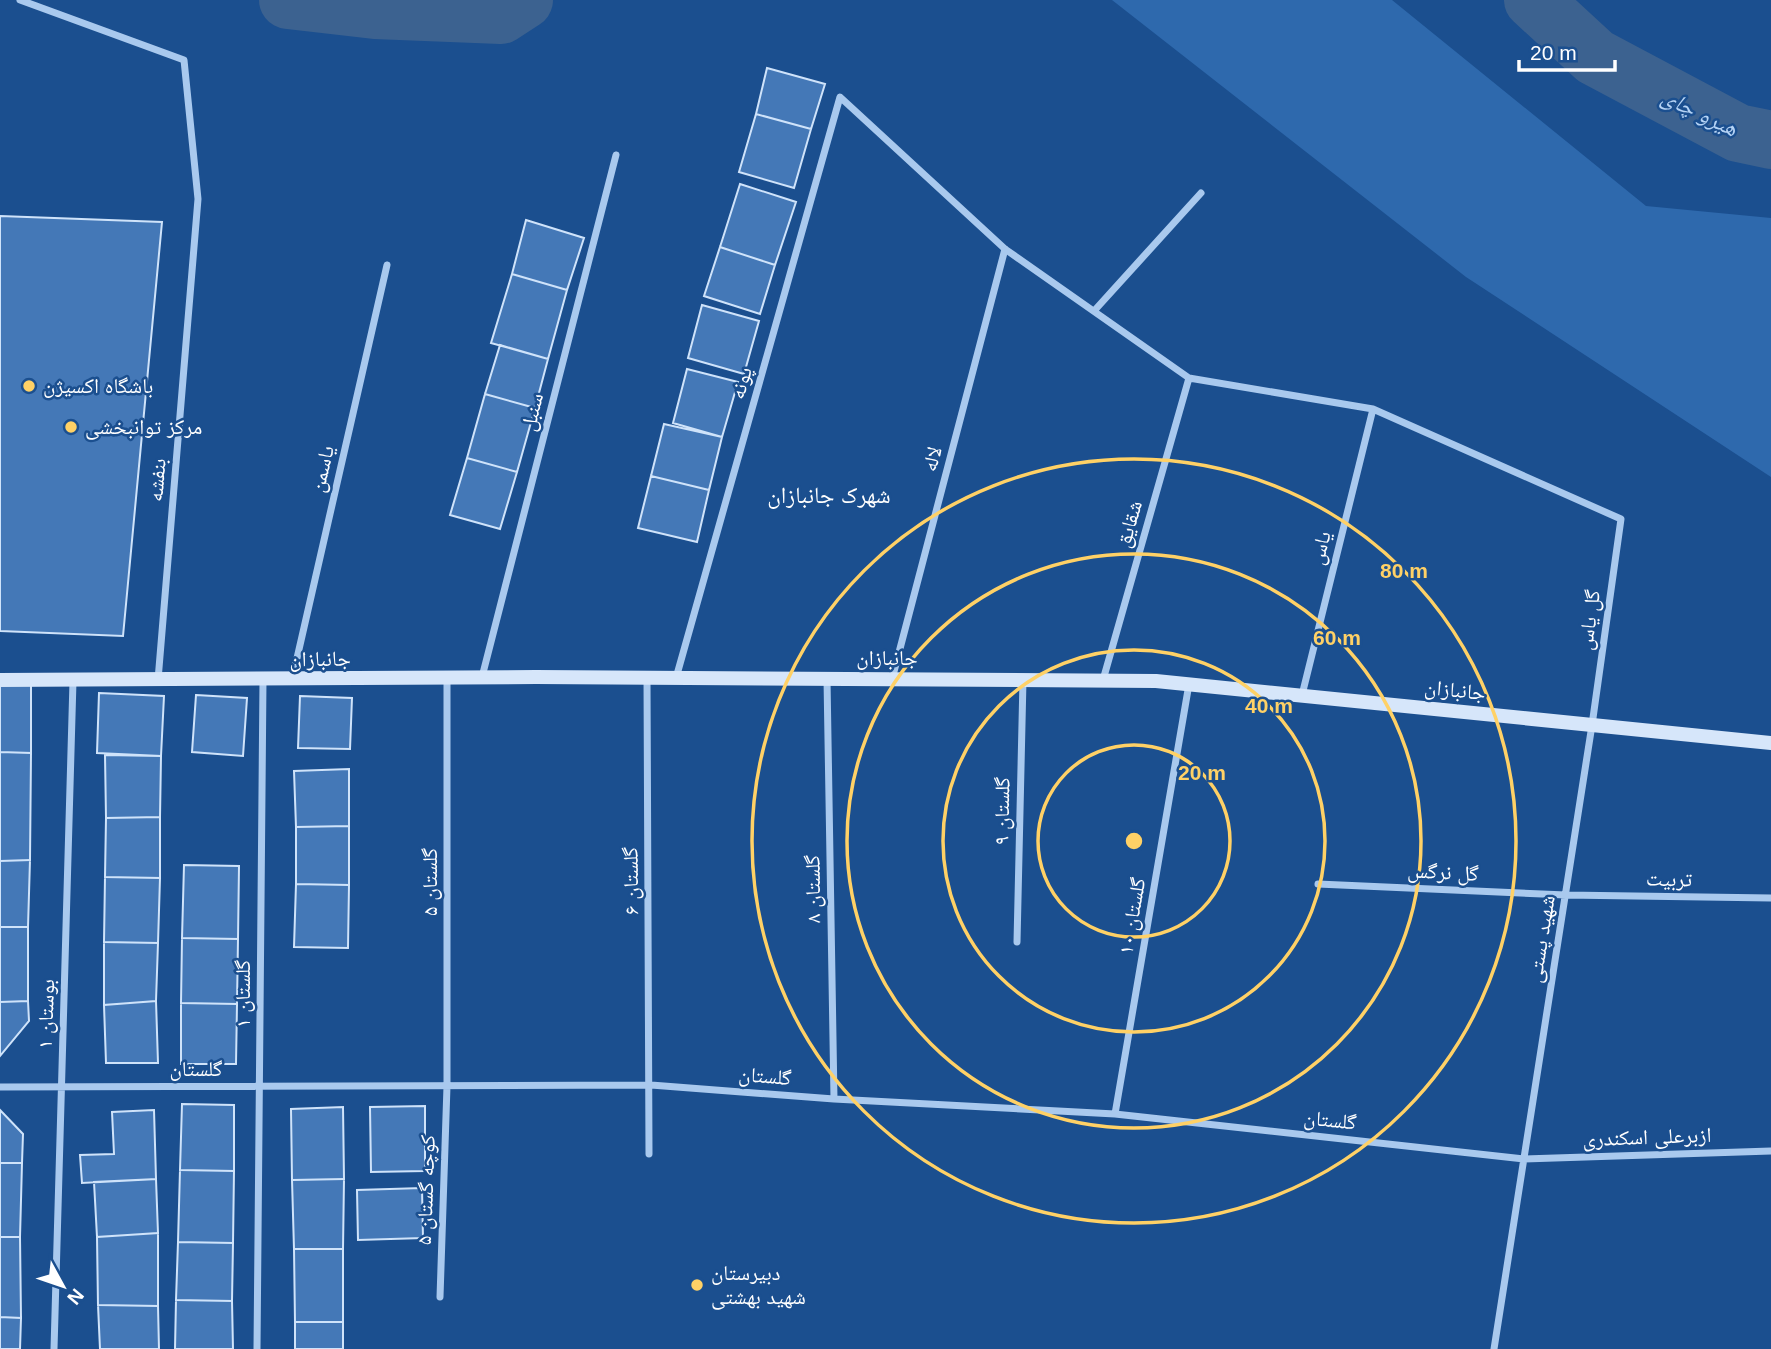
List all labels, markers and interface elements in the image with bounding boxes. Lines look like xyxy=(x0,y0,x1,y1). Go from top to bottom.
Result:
scale bar xyxy=(1519,28,1615,72)
text: 20 m xyxy=(1530,41,1577,64)
water label: هیرو چای xyxy=(1657,83,1742,143)
street label: پونه xyxy=(725,364,757,402)
place label: باشگاه اکسیژن xyxy=(43,374,153,398)
marker: باشگاه اکسیژن xyxy=(21,378,37,394)
street label: سنبل xyxy=(516,390,549,434)
place label: مرکز توانبخشی xyxy=(85,415,202,440)
marker: مرکز توانبخشی xyxy=(63,419,79,435)
street label: یاسمن xyxy=(305,443,340,495)
street label: لاله xyxy=(917,444,946,474)
street label: بنفشه xyxy=(143,457,171,503)
district label: شهرک جانبازان xyxy=(767,482,891,509)
street label: شقایق xyxy=(1111,498,1148,551)
street label: یاس xyxy=(1304,529,1337,568)
text: 80 m xyxy=(1380,559,1428,582)
street label: گل یاس xyxy=(1573,588,1606,652)
text: 60 m xyxy=(1313,626,1361,649)
street label: جانبازان xyxy=(289,646,351,672)
street label: جانبازان xyxy=(856,646,918,670)
street label: جانبازان xyxy=(1423,675,1487,705)
text: 40 m xyxy=(1245,694,1293,717)
text: 20 m xyxy=(1178,761,1226,784)
street label: گلستان ۹ xyxy=(989,776,1015,845)
centre of rings xyxy=(1122,829,1146,853)
street label: گلستان ۶ xyxy=(618,846,644,915)
street label: گلستان ۵ xyxy=(418,848,442,916)
street label: گلستان ۸ xyxy=(800,854,826,923)
street label: گل نرگس xyxy=(1407,858,1480,887)
street label: تربیت xyxy=(1646,867,1692,891)
street label: گلستان ۱۰ xyxy=(1113,875,1151,956)
street label: شهید پستی xyxy=(1522,894,1561,985)
street label: گلستان ۱ xyxy=(231,960,255,1028)
street label: بوستان ۱ xyxy=(33,979,59,1049)
street label: گلستان xyxy=(170,1057,223,1081)
street label: گلستان xyxy=(738,1062,793,1090)
street label: گلستان xyxy=(1302,1105,1358,1135)
street label: ازبرعلی اسکندری xyxy=(1582,1123,1712,1152)
street label: کوچه گستان ۵ xyxy=(412,1134,440,1246)
north arrow xyxy=(28,1251,98,1321)
place label: دبیرستان شهید بهشتی xyxy=(711,1261,806,1310)
marker: دبیرستان شهید بهشتی xyxy=(689,1277,705,1293)
text: N xyxy=(63,1285,88,1309)

